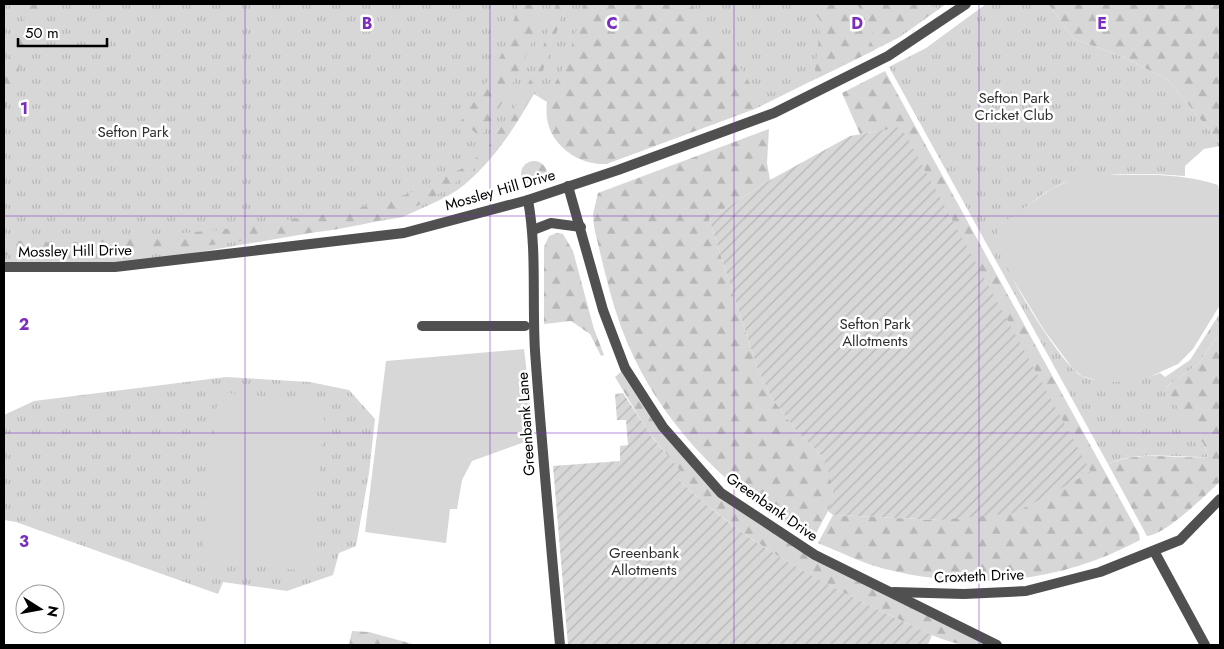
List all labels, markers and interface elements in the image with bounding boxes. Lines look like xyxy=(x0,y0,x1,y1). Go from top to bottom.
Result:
text: B xyxy=(362,12,372,35)
text: C xyxy=(606,12,618,35)
text: D xyxy=(851,12,863,35)
text: E xyxy=(1097,12,1107,35)
scale bar xyxy=(18,15,106,47)
text: 50 m xyxy=(25,22,59,44)
park label: Sefton Park Cricket Club xyxy=(975,87,1054,126)
text: 1 xyxy=(20,97,28,120)
park label: Sefton Park xyxy=(97,121,169,143)
street label: Mossley Hill Drive xyxy=(442,164,558,216)
street label: Mossley Hill Drive xyxy=(18,239,132,263)
text: 2 xyxy=(19,313,29,336)
park label: Sefton Park Allotments xyxy=(839,313,911,352)
street label: Greenbank Lane xyxy=(511,371,541,477)
street label: Greenbank Drive xyxy=(721,467,823,547)
text: 3 xyxy=(19,530,29,553)
park label: Greenbank Allotments xyxy=(609,542,679,581)
street label: Croxteth Drive xyxy=(934,563,1025,589)
north arrow xyxy=(15,584,65,634)
text: N xyxy=(42,604,64,619)

